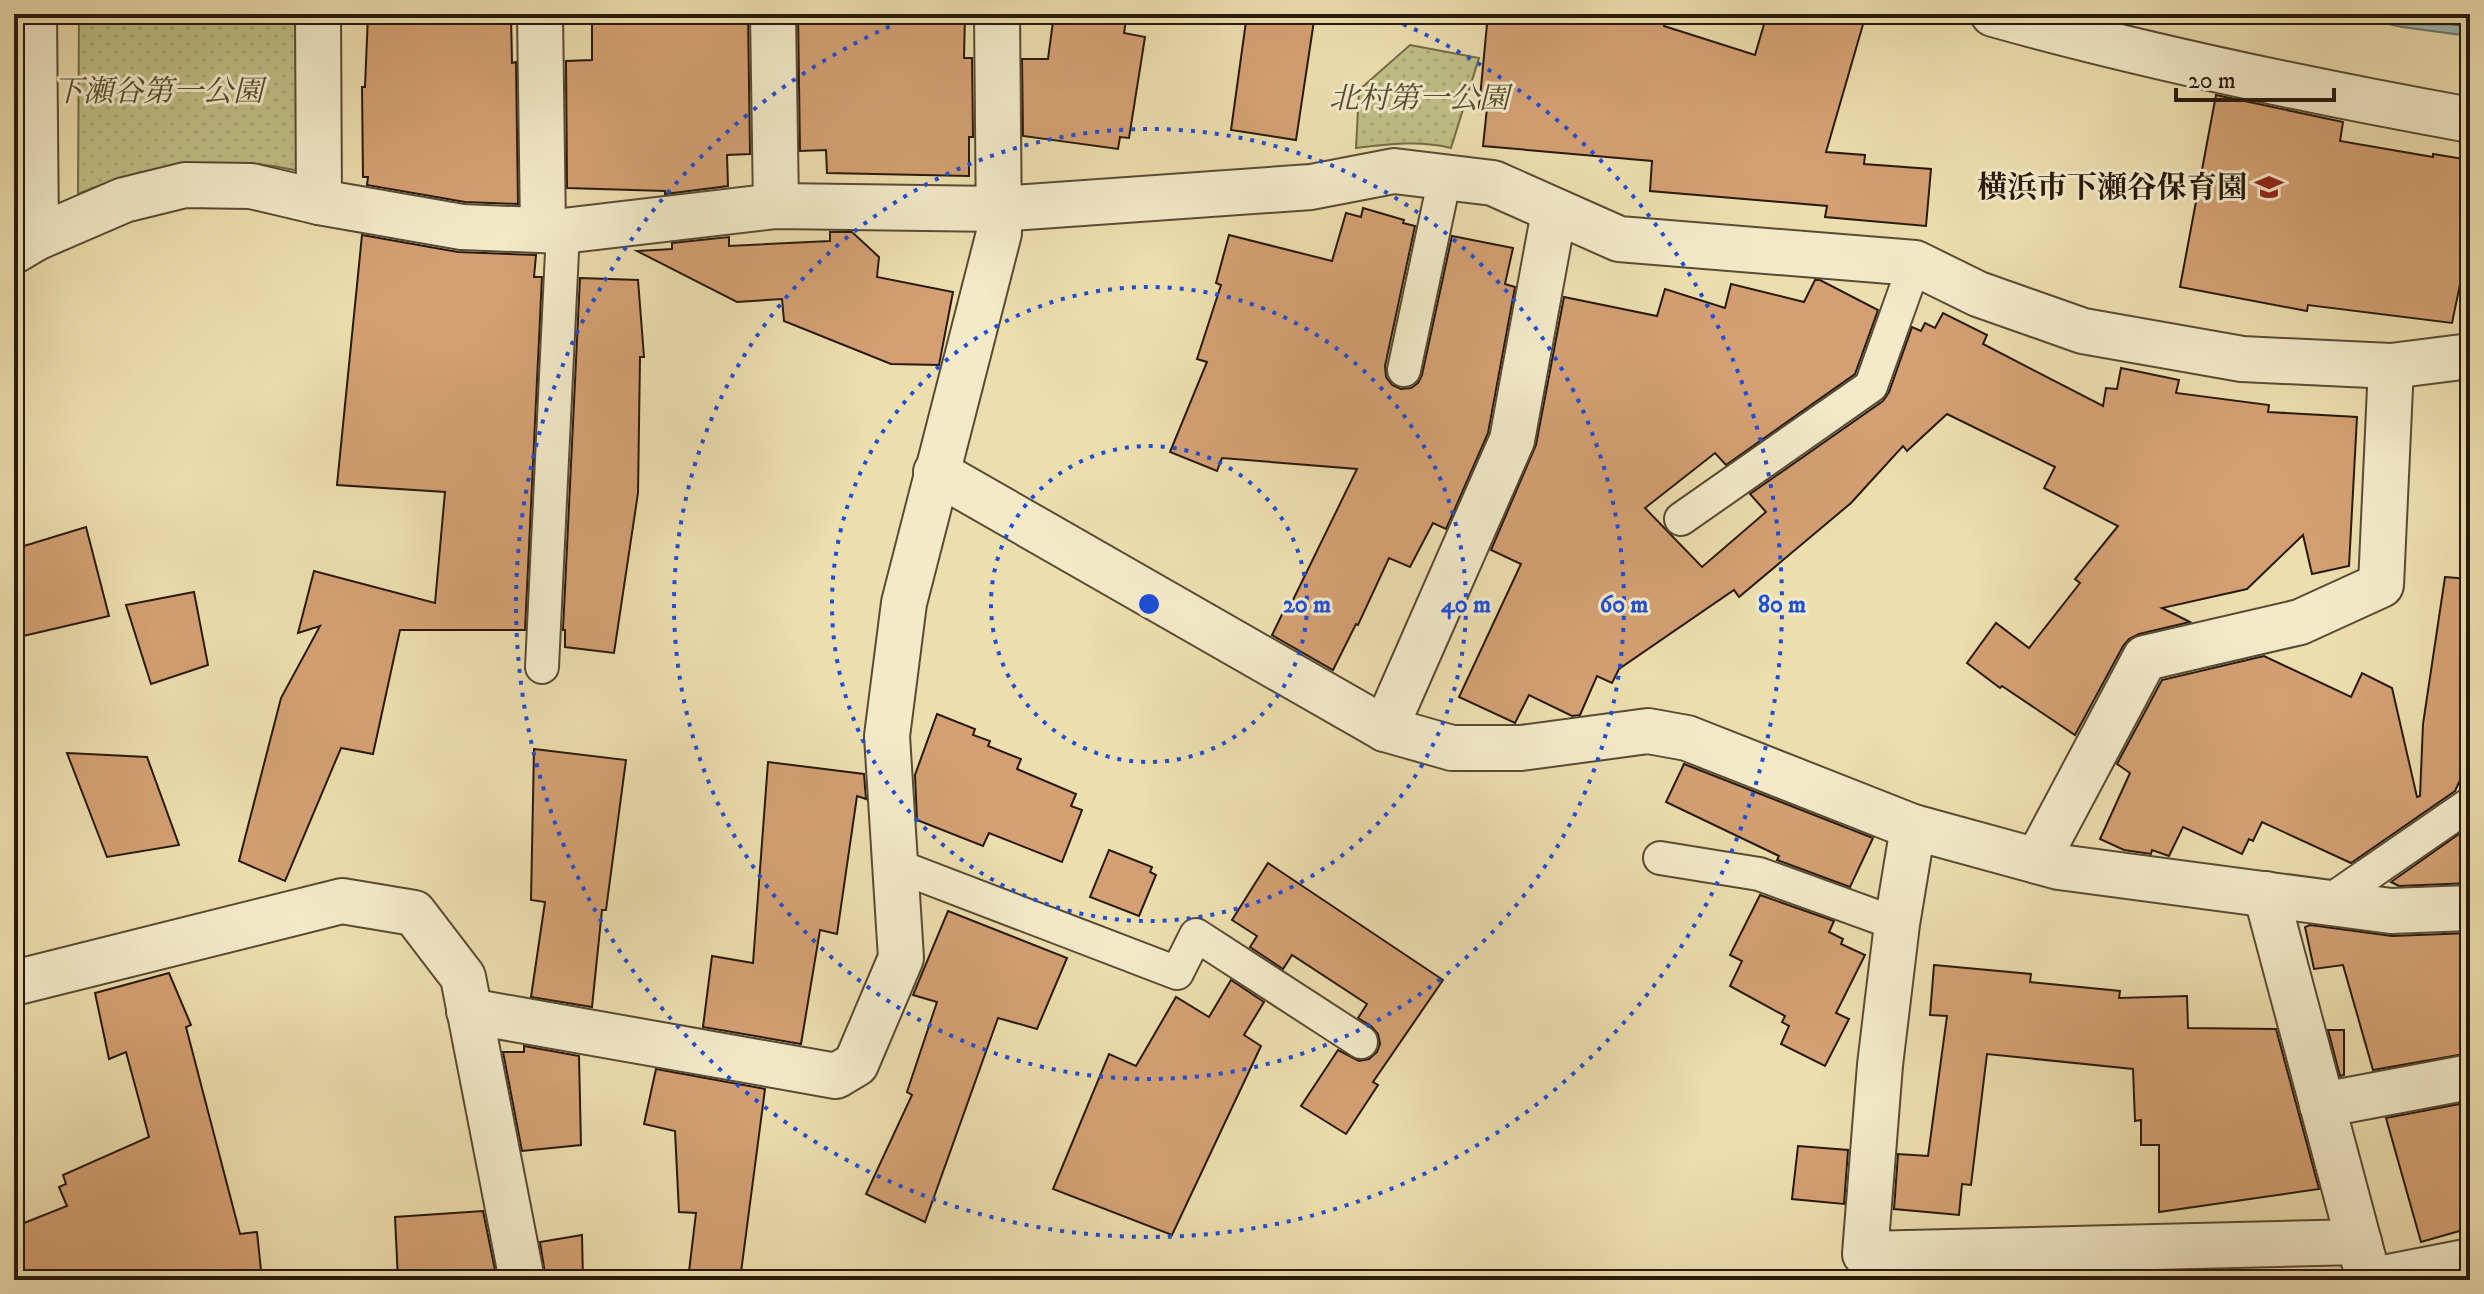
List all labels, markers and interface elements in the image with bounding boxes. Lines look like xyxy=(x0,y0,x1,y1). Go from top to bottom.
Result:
scale bar xyxy=(2176,52,2334,102)
text: 20 m xyxy=(2188,66,2236,96)
park label: 下瀬谷第一公園 xyxy=(53,74,268,111)
park label: 北村第一公園 xyxy=(1329,81,1514,118)
place label: 横浜市下瀬谷保育園 xyxy=(1977,170,2247,207)
school or university icon: 横浜市下瀬谷保育園 xyxy=(2254,172,2284,202)
centre of rings xyxy=(1135,590,1163,618)
text: 20 m xyxy=(1283,590,1331,620)
text: 40 m xyxy=(1441,590,1491,620)
text: 60 m xyxy=(1600,590,1648,620)
text: 80 m xyxy=(1758,590,1806,620)

